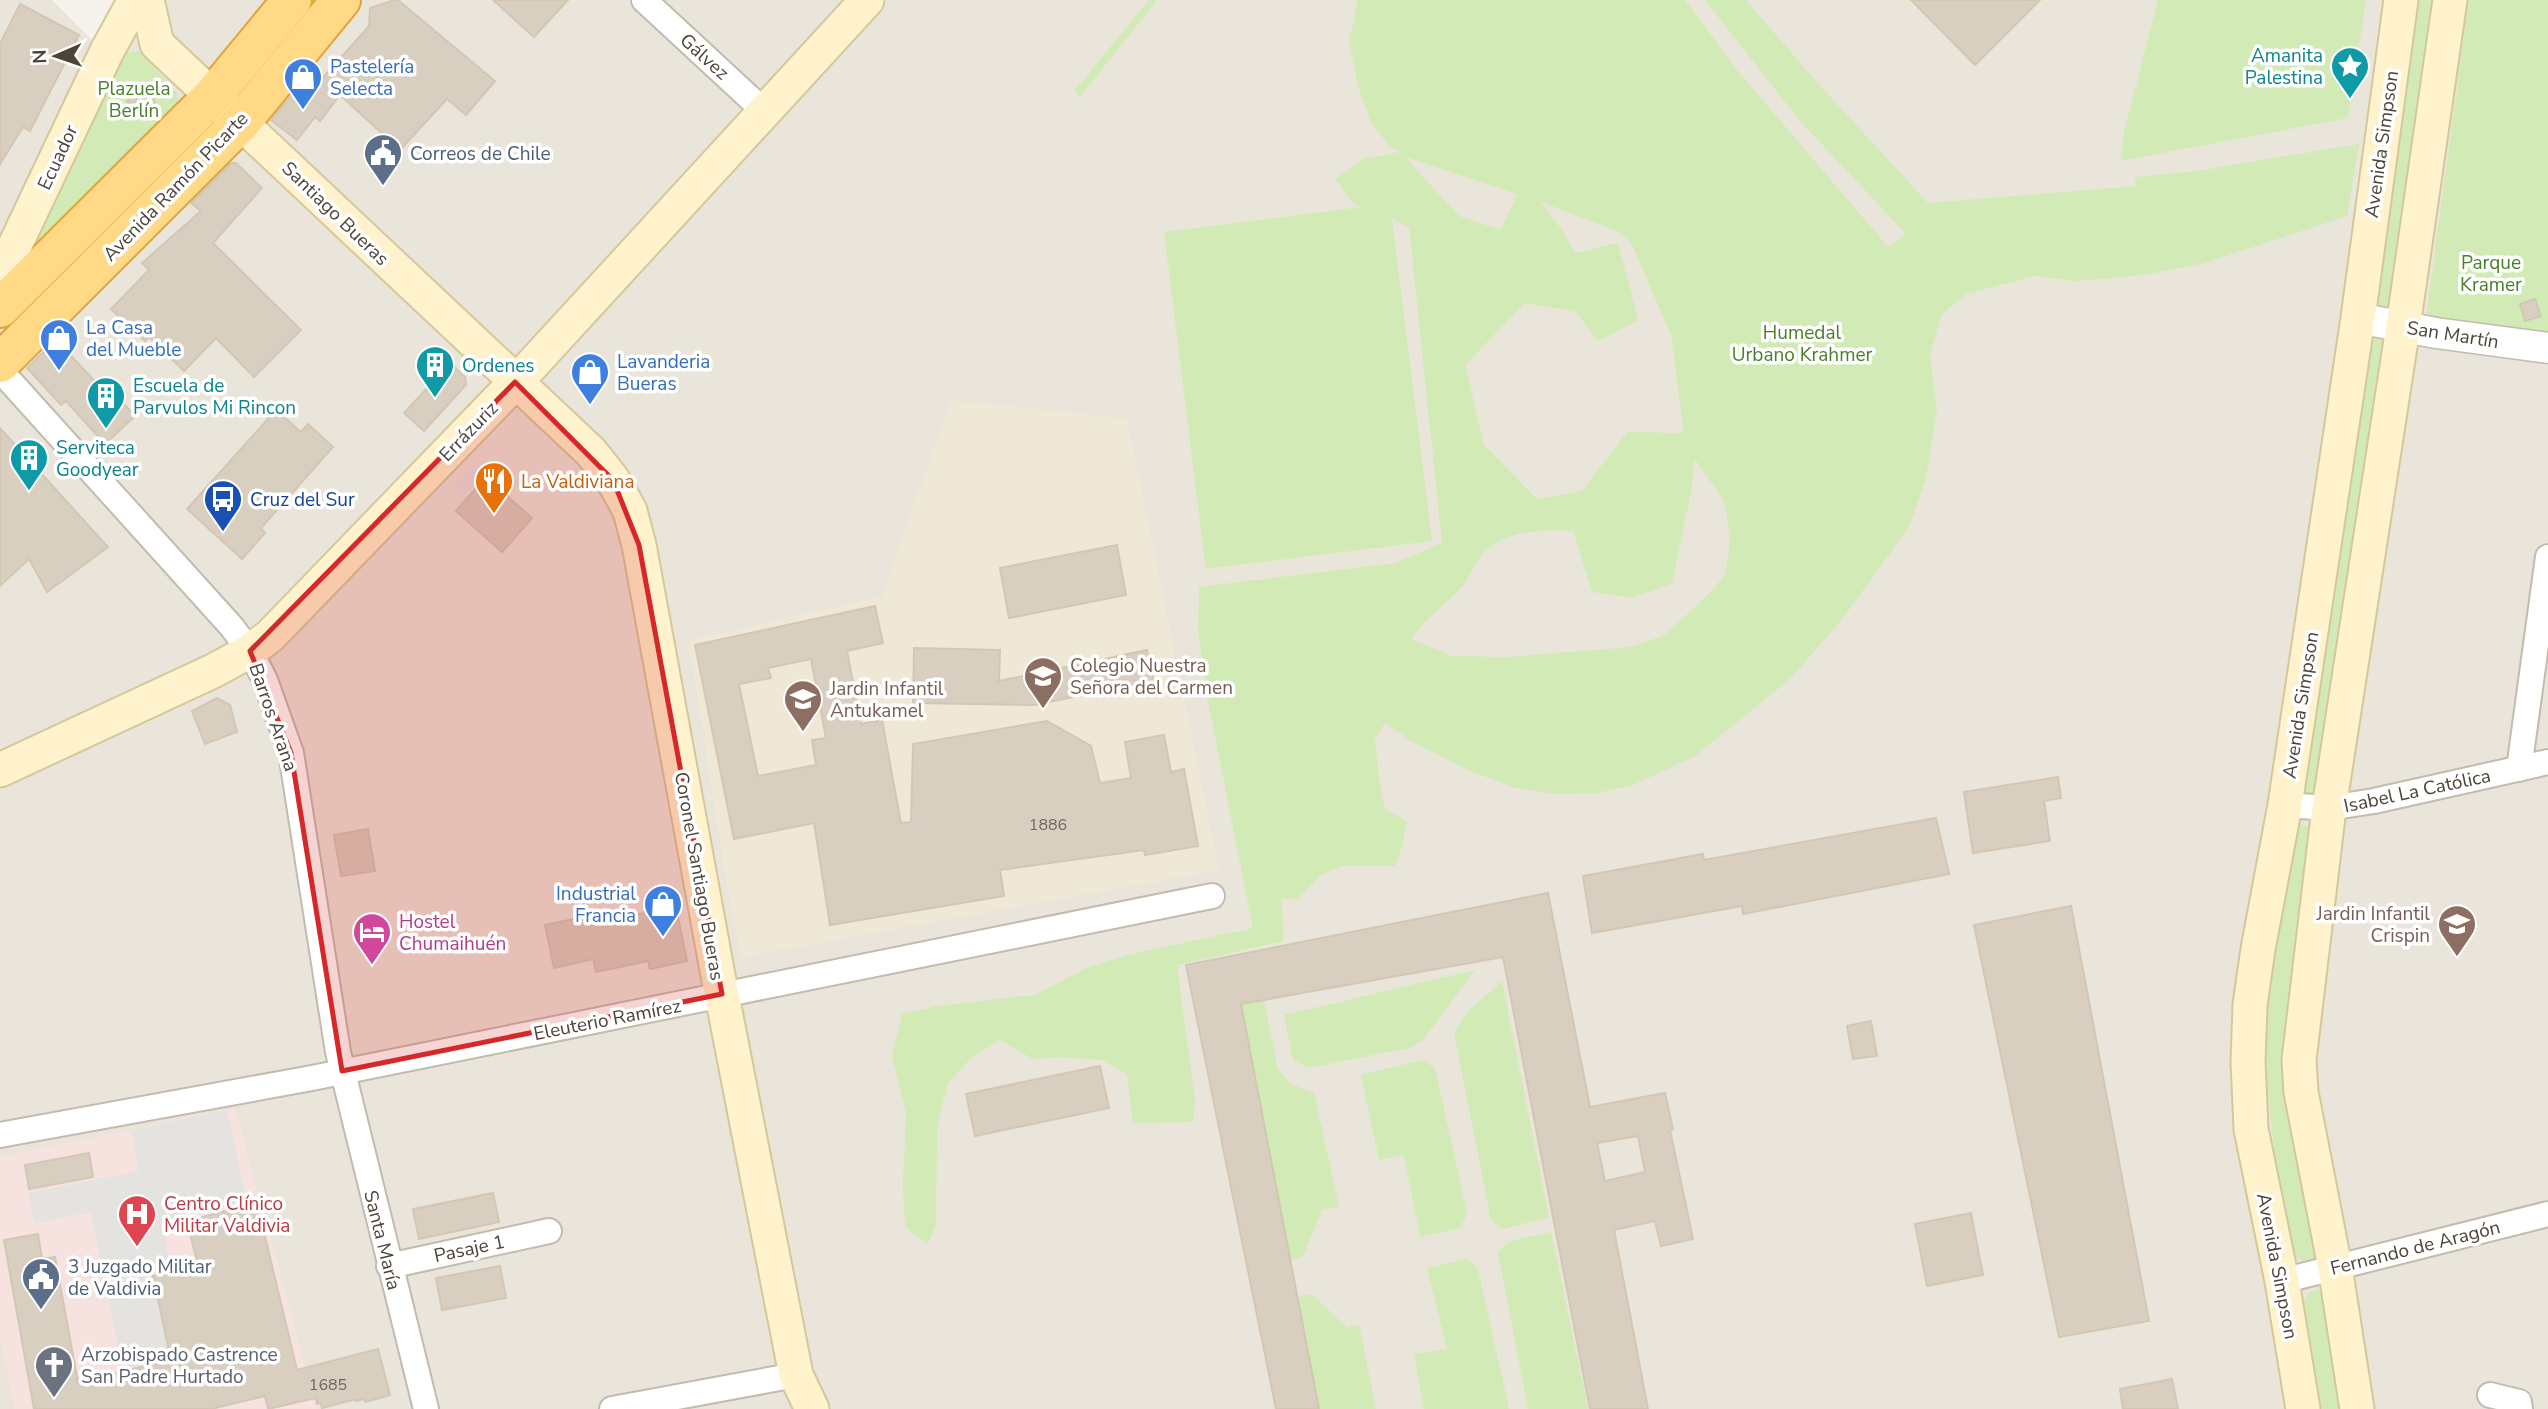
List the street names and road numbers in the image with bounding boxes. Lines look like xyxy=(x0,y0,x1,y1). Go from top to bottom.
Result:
street label: Gálvez xyxy=(674,28,735,86)
street label: Avenida Simpson xyxy=(2359,69,2405,219)
street label: Avenida Ramón Picarte xyxy=(97,106,254,267)
street label: Ecuador xyxy=(32,121,84,194)
street label: Santiago Bueras xyxy=(276,156,395,272)
street label: San Martín xyxy=(2405,315,2501,355)
street label: Errázuriz xyxy=(434,396,504,467)
street label: Avenida Simpson xyxy=(2277,630,2325,780)
street label: Barros Arana xyxy=(242,660,304,775)
street label: Isabel La Católica xyxy=(2341,763,2493,819)
street label: Coronel Santiago Bueras xyxy=(668,770,730,982)
street label: Eleuterio Ramírez xyxy=(531,993,683,1047)
street label: Santa María xyxy=(357,1188,407,1293)
street label: Avenida Simpson xyxy=(2250,1191,2304,1341)
street label: Fernando de Aragón xyxy=(2328,1214,2503,1282)
street label: Pasaje 1 xyxy=(431,1229,507,1269)

